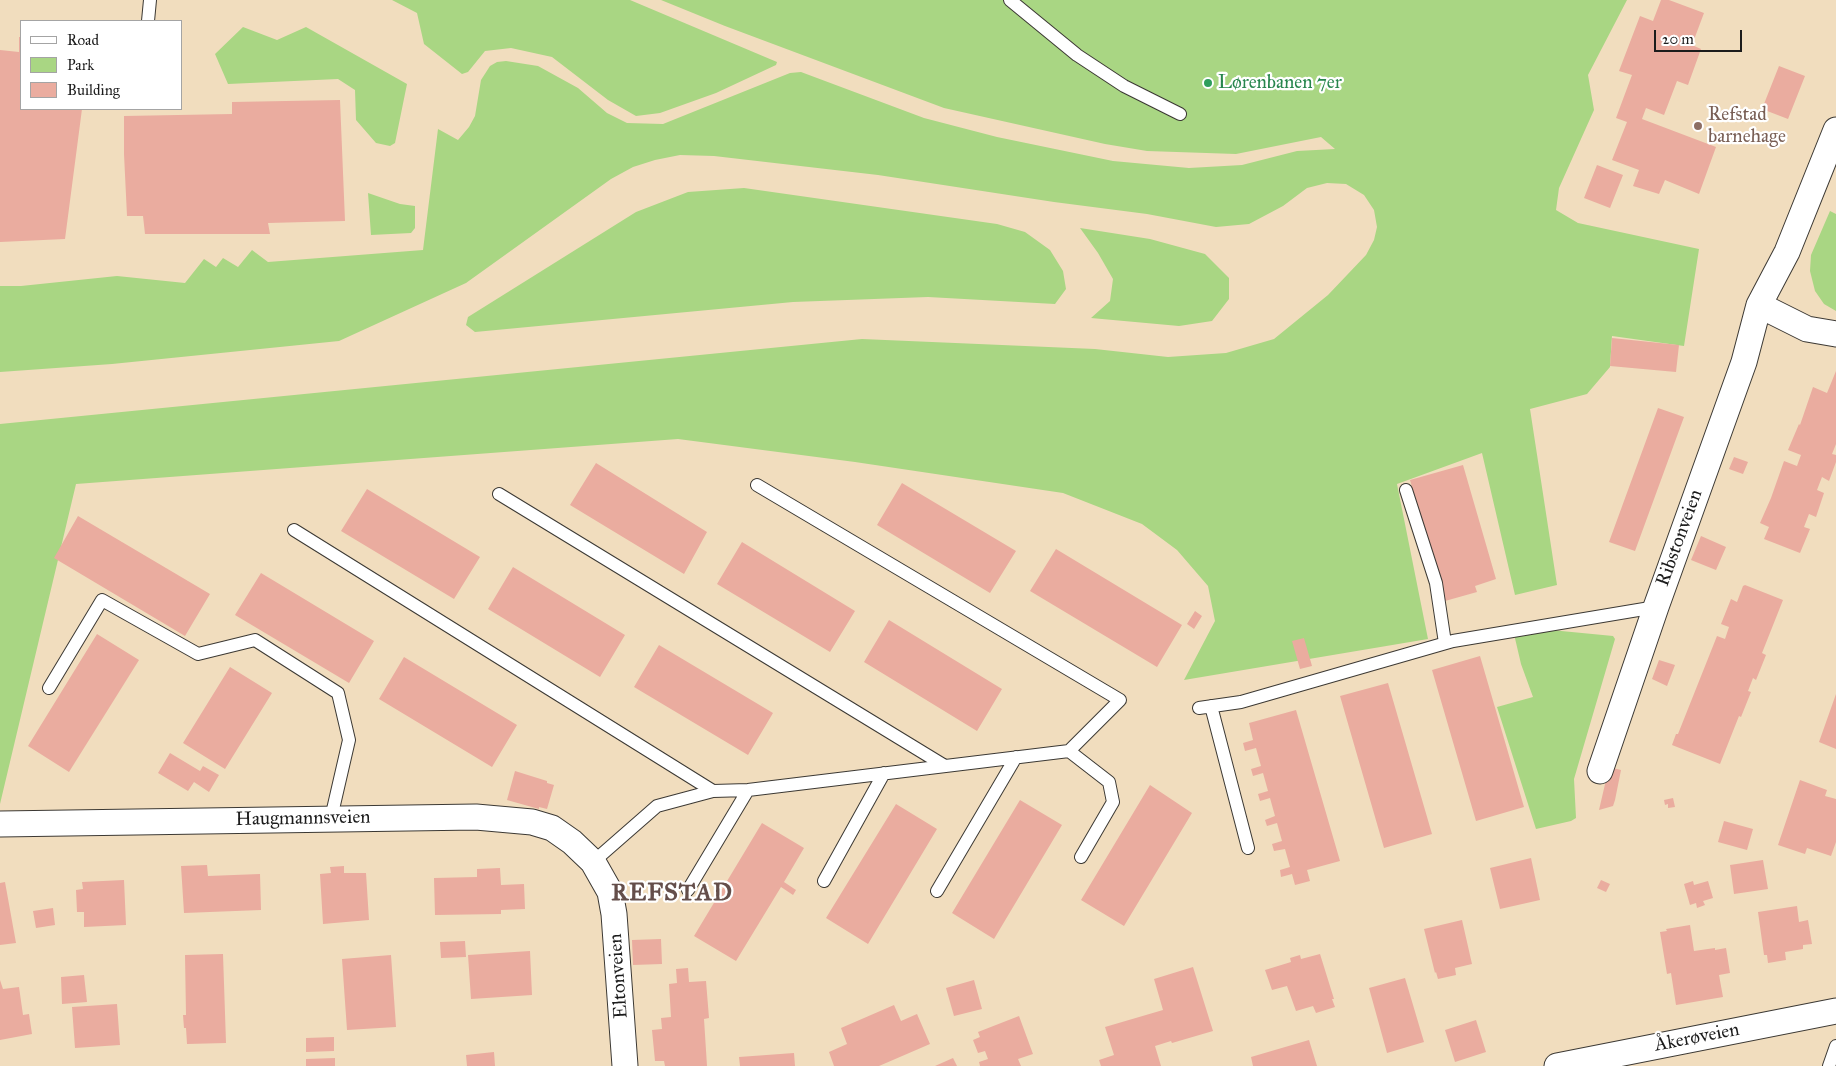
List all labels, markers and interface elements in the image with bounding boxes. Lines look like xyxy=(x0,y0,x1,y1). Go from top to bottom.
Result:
legend xyxy=(20,20,182,110)
scale bar xyxy=(1656,20,1744,52)
text: 20 m xyxy=(1662,30,1694,48)
text: Road xyxy=(67,31,99,49)
text: Park xyxy=(67,56,94,74)
place label: Lørenbanen 7er xyxy=(1218,72,1342,94)
marker: Lørenbanen 7er xyxy=(1202,77,1214,89)
text: Building xyxy=(67,81,120,99)
place label: Refstad barnehage xyxy=(1708,104,1786,148)
marker: Refstad barnehage xyxy=(1692,120,1704,132)
street label: Ribstonveien xyxy=(1652,487,1708,589)
street label: Haugmannsveien xyxy=(235,806,371,832)
district label: REFSTAD xyxy=(610,880,734,908)
street label: Eltonveien xyxy=(605,933,633,1019)
street label: Åkerøveien xyxy=(1653,1019,1741,1057)

